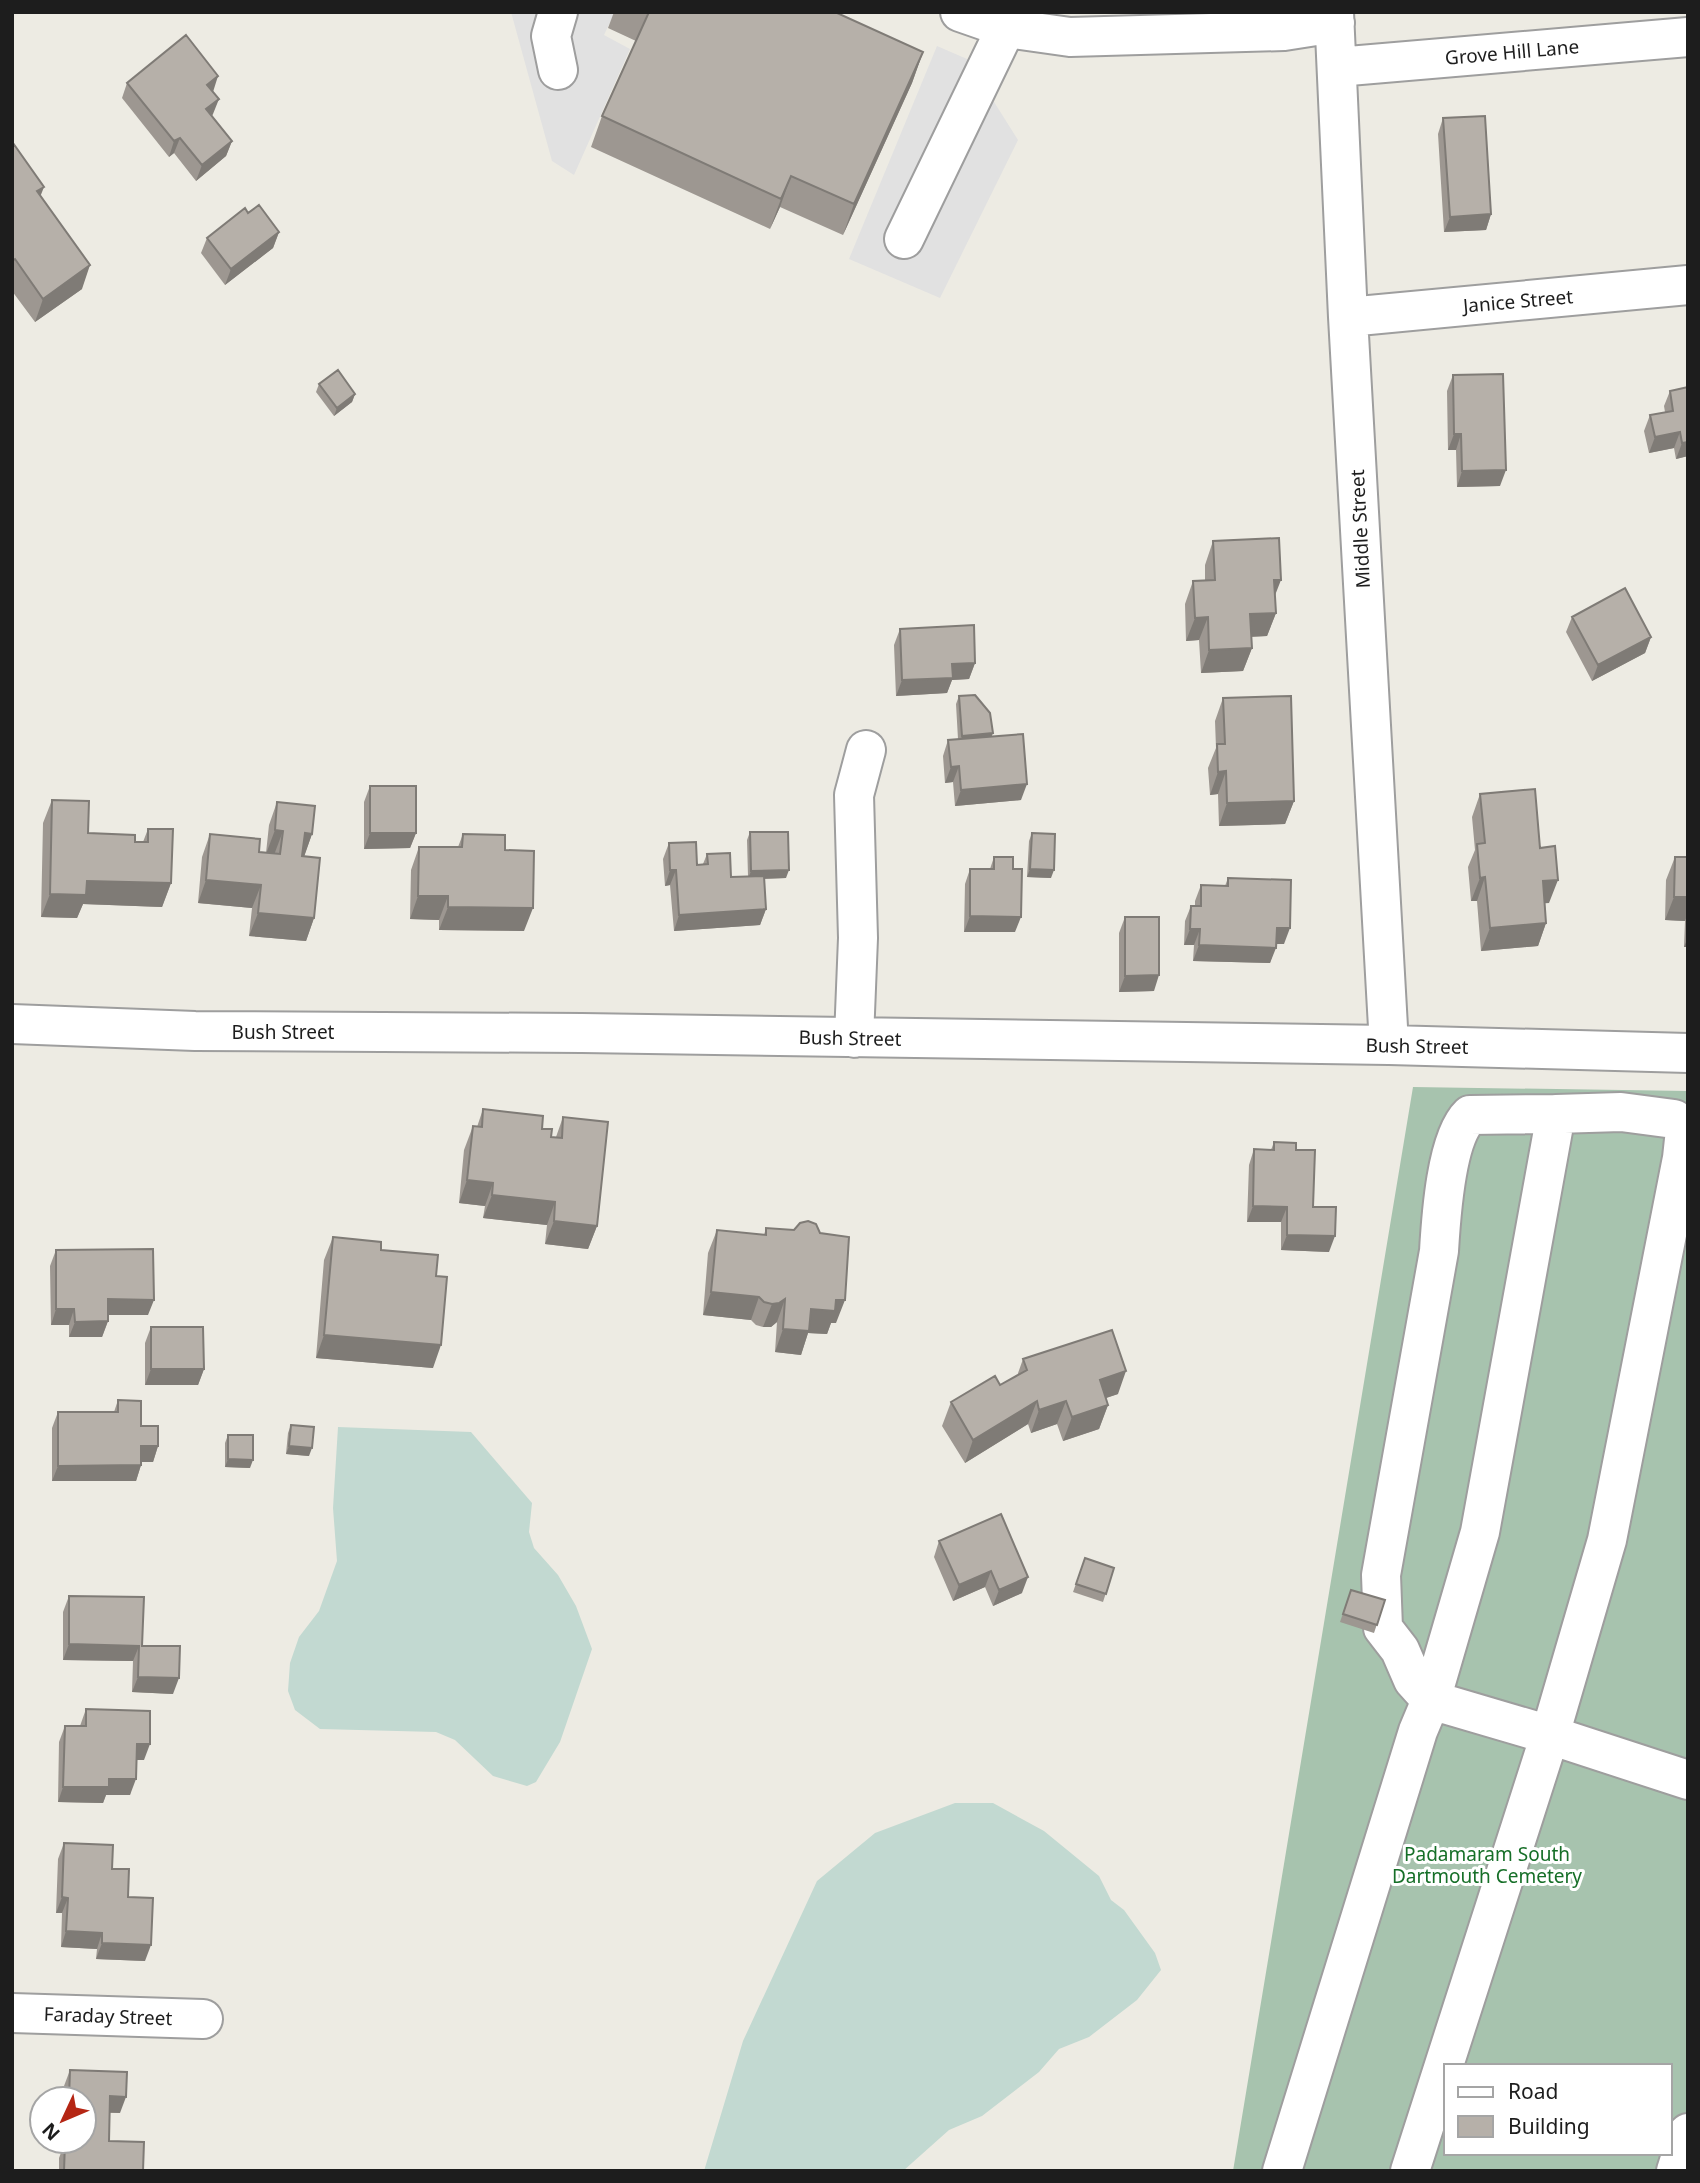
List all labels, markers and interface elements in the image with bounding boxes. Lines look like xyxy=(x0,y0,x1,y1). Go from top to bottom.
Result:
street label: Grove Hill Lane xyxy=(1444,33,1580,71)
street label: Janice Street xyxy=(1460,283,1574,319)
street label: Middle Street xyxy=(1344,469,1376,589)
street label: Bush Street xyxy=(232,1019,335,1045)
street label: Bush Street xyxy=(798,1024,902,1052)
street label: Bush Street xyxy=(1365,1032,1469,1060)
park label: Padamaram South Dartmouth Cemetery xyxy=(1392,1841,1582,1889)
street label: Faraday Street xyxy=(43,2001,173,2031)
legend xyxy=(1444,2064,1672,2155)
text: Road xyxy=(1508,2077,1558,2105)
north arrow xyxy=(28,2085,98,2155)
text: Building xyxy=(1508,2112,1590,2140)
text: N xyxy=(36,2117,65,2146)

